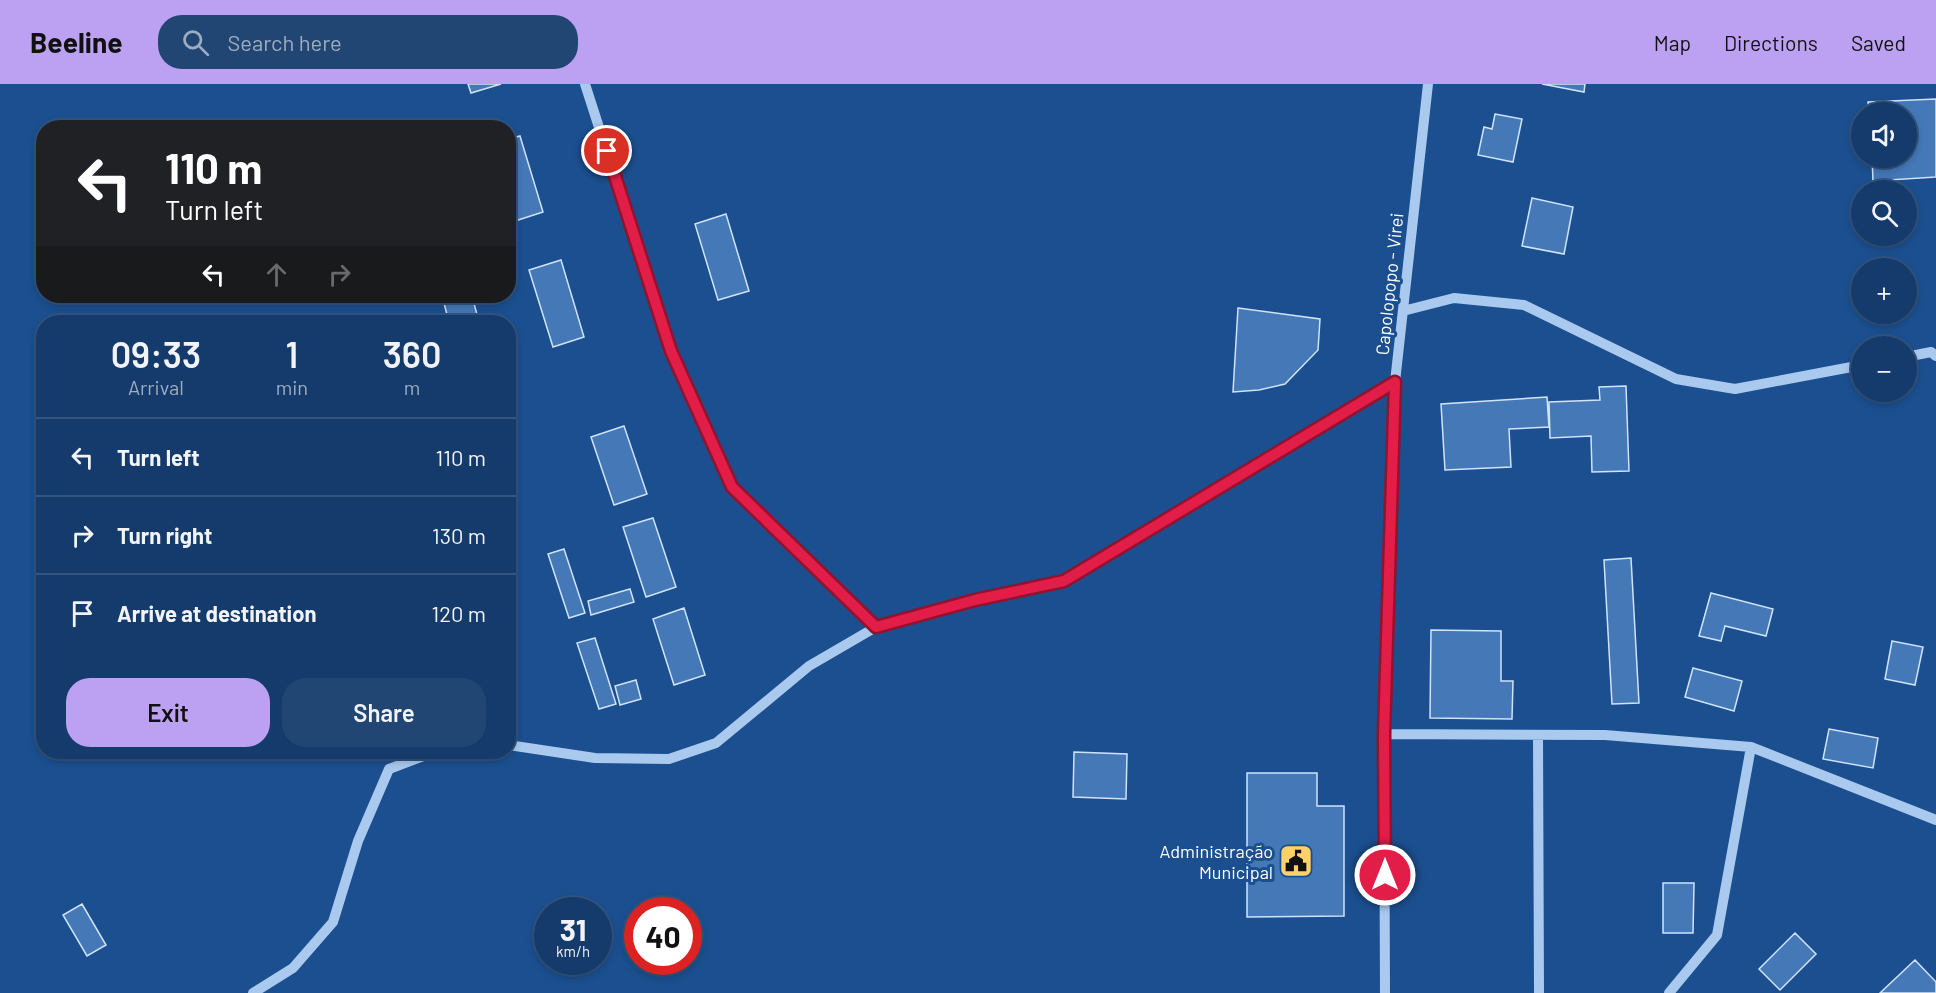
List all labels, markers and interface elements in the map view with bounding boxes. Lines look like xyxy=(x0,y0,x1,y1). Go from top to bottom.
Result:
search box xyxy=(158,15,578,69)
text: Beeline xyxy=(30,25,122,59)
icon: search xyxy=(179,26,212,59)
text: Search here xyxy=(227,29,342,55)
text: Map xyxy=(1654,30,1691,55)
text: Directions xyxy=(1724,30,1818,55)
text: Saved xyxy=(1851,30,1906,55)
map controls xyxy=(1851,102,1917,402)
button: sound xyxy=(1851,102,1917,168)
pin xyxy=(581,125,632,176)
icon: arrive xyxy=(590,134,623,167)
text: 110 m xyxy=(165,142,262,192)
icon: left xyxy=(66,144,144,222)
button: search xyxy=(1851,180,1917,246)
text: Turn left xyxy=(165,193,263,225)
street label: Capolopopo - Virei xyxy=(1371,212,1407,356)
icon: left xyxy=(197,258,230,291)
icon: ahead xyxy=(260,258,293,291)
icon: right xyxy=(323,258,356,291)
button: + xyxy=(1851,258,1917,324)
text: 09:33 xyxy=(111,332,201,375)
text: 1 xyxy=(286,332,298,375)
text: 360 xyxy=(383,332,441,375)
button: − xyxy=(1851,336,1917,402)
text: Arrival xyxy=(128,375,184,399)
text: min xyxy=(276,375,308,399)
text: m xyxy=(404,375,420,399)
icon: left xyxy=(66,441,99,474)
text: Turn left xyxy=(117,444,200,470)
text: 110 m xyxy=(436,444,486,470)
icon: right xyxy=(66,519,99,552)
text: Turn right xyxy=(117,522,212,548)
text: 130 m xyxy=(432,522,486,548)
icon: arrive xyxy=(66,597,99,630)
text: Arrive at destination xyxy=(117,600,316,626)
text: 120 m xyxy=(431,600,486,626)
button: Exit xyxy=(66,678,270,747)
button: Share xyxy=(282,678,486,747)
place label: Administração Municipal xyxy=(1160,840,1273,883)
public building icon: Administração Municipal xyxy=(1278,843,1314,879)
position arrow xyxy=(1353,843,1417,907)
speed limit sign: 40 xyxy=(624,897,702,975)
text: 31 xyxy=(560,911,586,947)
text: km/h xyxy=(556,942,590,960)

